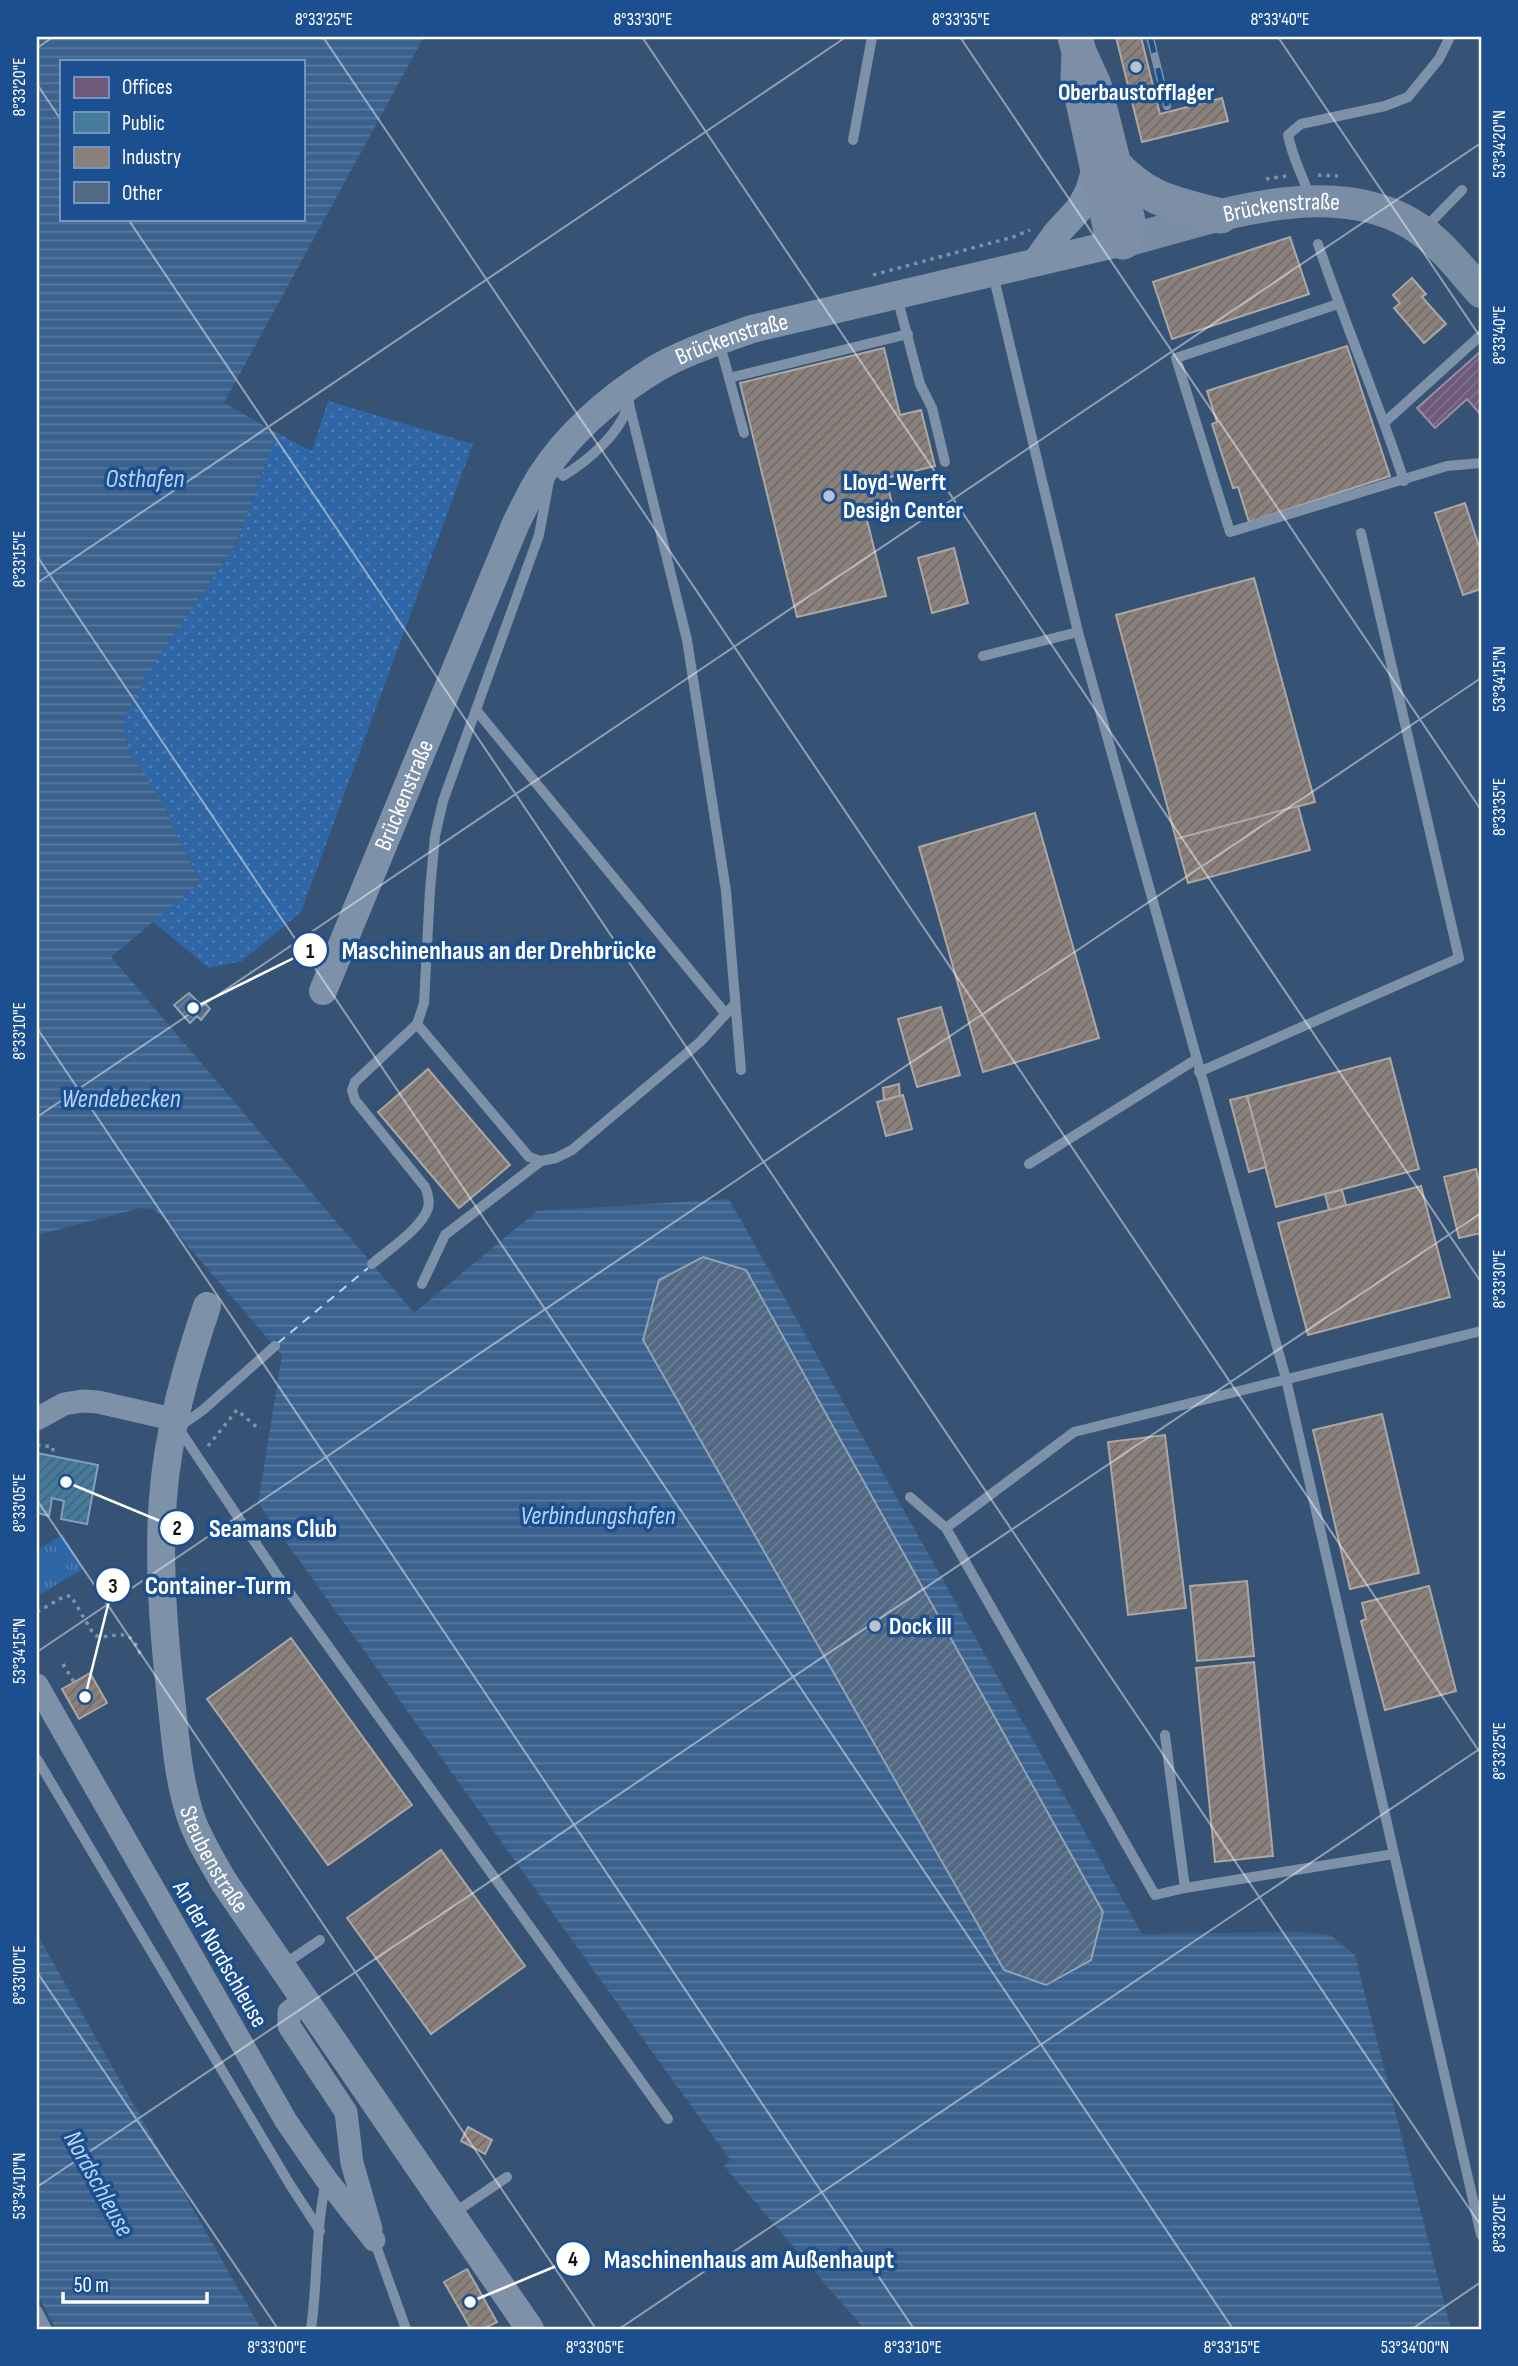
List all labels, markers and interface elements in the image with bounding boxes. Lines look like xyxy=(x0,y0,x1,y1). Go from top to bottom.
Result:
text: 8°33'25"E xyxy=(295,9,353,30)
text: 8°33'30"E xyxy=(613,9,673,30)
text: 8°33'35"E xyxy=(932,9,990,30)
text: 8°33'40"E xyxy=(1250,9,1310,30)
text: 8°33'20"E xyxy=(9,58,30,116)
marker: Oberbaustofflager xyxy=(1128,59,1144,75)
legend xyxy=(60,60,304,220)
text: Offices xyxy=(122,75,173,100)
place label: Oberbaustofflager xyxy=(1058,78,1215,107)
text: 53°34'20"N xyxy=(1489,110,1510,178)
text: Public xyxy=(122,111,165,136)
text: Industry xyxy=(122,145,181,170)
text: Other xyxy=(122,181,162,206)
street label: Brückenstraße xyxy=(1220,187,1341,229)
text: 8°33'40"E xyxy=(1489,305,1510,365)
street label: Brückenstraße xyxy=(671,307,791,371)
water label: Osthafen xyxy=(106,464,185,495)
place label: Lloyd-Werft Design Center xyxy=(843,468,964,525)
marker: Lloyd-Werft Design Center xyxy=(821,488,837,504)
text: 8°33'15"E xyxy=(9,531,30,587)
text: 53°34'15"N xyxy=(1489,646,1510,712)
street label: Brückenstraße xyxy=(368,735,440,855)
text: 8°33'35"E xyxy=(1489,778,1510,836)
callout: Maschinenhaus an der Drehbrücke xyxy=(293,927,670,974)
text: Maschinenhaus an der Drehbrücke xyxy=(342,936,656,967)
text: 1 xyxy=(306,939,314,964)
text: 8°33'10"E xyxy=(9,1002,30,1060)
water label: Wendebecken xyxy=(61,1084,181,1115)
text: 8°33'30"E xyxy=(1489,1249,1510,1309)
text: 8°33'05"E xyxy=(9,1474,30,1532)
water label: Verbindungshafen xyxy=(520,1501,676,1532)
callout: Seamans Club xyxy=(160,1504,351,1551)
text: Seamans Club xyxy=(209,1514,337,1545)
text: 2 xyxy=(172,1516,182,1541)
callout: Container-Turm xyxy=(96,1562,305,1609)
text: Container-Turm xyxy=(145,1571,291,1602)
text: 3 xyxy=(108,1574,118,1599)
place label: Dock III xyxy=(889,1612,952,1641)
text: 53°34'15"N xyxy=(9,1618,30,1684)
marker: Dock III xyxy=(867,1618,883,1634)
text: 8°33'25"E xyxy=(1489,1722,1510,1780)
street label: Steubenstraße xyxy=(174,1802,255,1918)
street label: An der Nordschleuse xyxy=(166,1875,274,2033)
text: 8°33'00"E xyxy=(9,1945,30,2005)
water label: Nordschleuse xyxy=(56,2126,140,2242)
text: 53°34'10"N xyxy=(9,2153,30,2219)
text: 8°33'20"E xyxy=(1489,2194,1510,2252)
callout: Maschinenhaus am Außenhaupt xyxy=(555,2235,908,2282)
text: Maschinenhaus am Außenhaupt xyxy=(604,2245,895,2276)
text: 4 xyxy=(568,2247,578,2272)
scale bar xyxy=(63,2261,206,2305)
text: 50 m xyxy=(74,2273,109,2298)
text: 8°33'00"E xyxy=(247,2337,307,2358)
text: 8°33'05"E xyxy=(566,2337,624,2358)
text: 8°33'10"E xyxy=(884,2337,942,2358)
text: 8°33'15"E xyxy=(1204,2337,1260,2358)
text: 53°34'00"N xyxy=(1381,2337,1449,2358)

